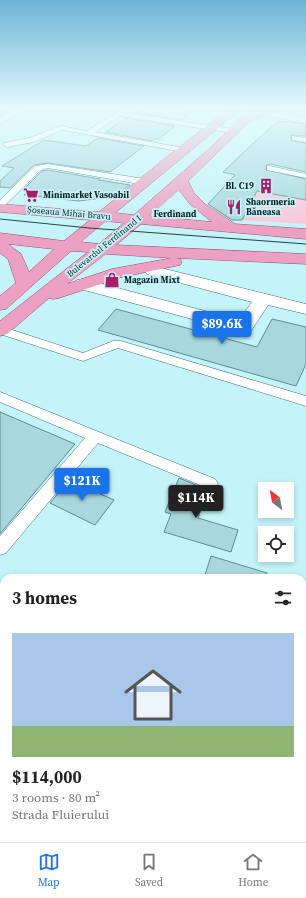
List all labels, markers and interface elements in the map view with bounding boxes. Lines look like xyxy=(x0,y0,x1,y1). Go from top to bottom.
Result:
building icon: Bl. C19 xyxy=(257,177,275,195)
place label: Bl. C19 xyxy=(225,180,254,192)
supermarket icon: Minimarket Vasoabil xyxy=(22,186,40,204)
place label: Minimarket Vasoabil xyxy=(43,189,129,201)
place label: Shaormeria Băneasa xyxy=(246,196,295,218)
restaurant icon: Shaormeria Băneasa xyxy=(225,198,243,216)
street label: Șoseaua Mihai Bravu xyxy=(27,203,111,223)
district label: Ferdinand xyxy=(154,208,197,220)
street label: Bulevardul Ferdinand I xyxy=(64,212,144,280)
shop icon: Magazin Mixt xyxy=(103,271,121,289)
place label: Magazin Mixt xyxy=(124,274,180,286)
pin: $89.6K xyxy=(189,311,255,345)
text: $89.6K xyxy=(201,315,243,332)
pin: $121K xyxy=(54,468,110,502)
text: $121K xyxy=(63,472,101,489)
north arrow xyxy=(258,482,294,518)
map controls xyxy=(258,482,294,562)
pin: $114K xyxy=(168,485,224,519)
text: $114K xyxy=(177,489,215,506)
button: locate xyxy=(258,526,294,562)
text: 3 homes xyxy=(12,586,77,610)
icon: filters xyxy=(272,587,294,609)
icon: home xyxy=(117,659,189,731)
text: $114,000 xyxy=(12,765,82,789)
text: 3 rooms · 80 m² xyxy=(12,789,100,806)
text: Strada Fluierului xyxy=(12,806,109,823)
tab: Map xyxy=(38,851,60,890)
tab: Saved xyxy=(135,851,163,890)
tab: Home xyxy=(238,851,268,890)

